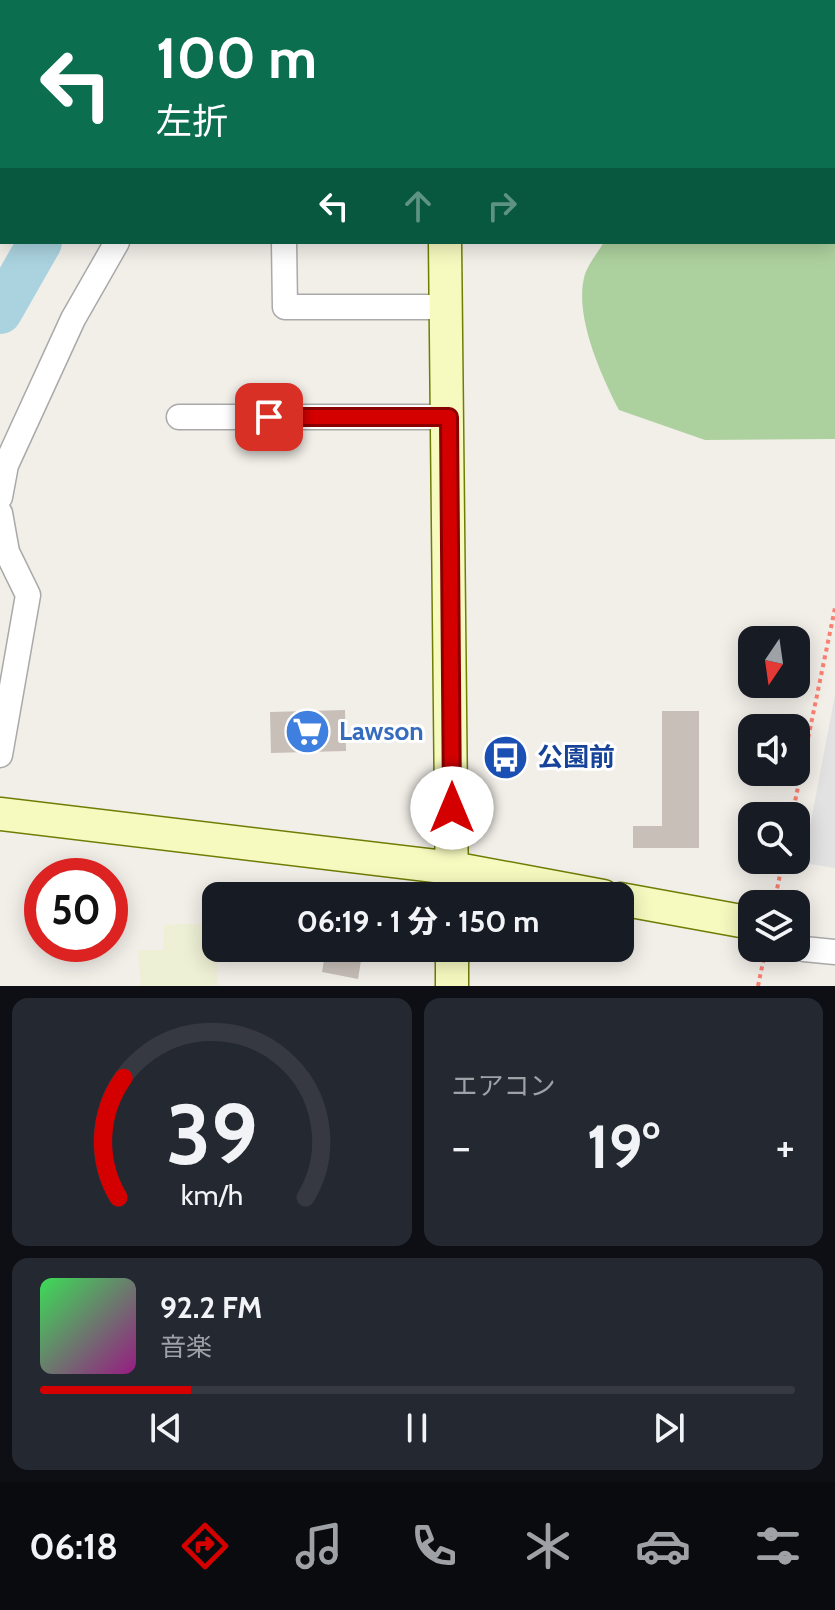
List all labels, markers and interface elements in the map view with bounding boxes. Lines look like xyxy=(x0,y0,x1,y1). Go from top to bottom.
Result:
text: 100 m xyxy=(156,24,317,92)
icon: left xyxy=(24,32,128,136)
text: 左折 xyxy=(156,99,228,143)
icon: left xyxy=(312,184,356,228)
icon: ahead xyxy=(396,184,440,228)
icon: right xyxy=(480,184,524,228)
pin xyxy=(235,383,303,451)
icon: arrive xyxy=(247,395,291,439)
north arrow xyxy=(738,626,810,698)
map controls xyxy=(738,626,810,962)
supermarket icon: Lawson xyxy=(284,707,332,755)
button: sound xyxy=(738,714,810,786)
place label: Lawson xyxy=(339,715,424,747)
bus stop icon: 公園前 xyxy=(482,733,530,781)
place label: 公園前 xyxy=(537,741,615,773)
position arrow xyxy=(410,766,494,850)
button: search xyxy=(738,802,810,874)
speed limit sign: 50 xyxy=(24,858,128,962)
button: layers xyxy=(738,890,810,962)
text: 06:19 · 1 分 · 150 m xyxy=(297,903,539,940)
text: エアコン xyxy=(452,1070,556,1102)
text: 39 xyxy=(166,1084,258,1185)
text: 19° xyxy=(587,1110,660,1183)
text: − xyxy=(452,1120,471,1173)
text: + xyxy=(776,1120,795,1173)
text: km/h xyxy=(180,1177,243,1212)
text: 92.2 FM xyxy=(160,1289,262,1326)
text: 音楽 xyxy=(160,1331,212,1363)
icon: previous xyxy=(144,1406,188,1450)
icon: pause xyxy=(395,1406,439,1450)
icon: next xyxy=(647,1406,691,1450)
icon: directions xyxy=(177,1518,233,1574)
icon: music xyxy=(291,1518,347,1574)
icon: phone xyxy=(406,1518,462,1574)
icon: climate xyxy=(520,1518,576,1574)
icon: car xyxy=(635,1518,691,1574)
icon: filters xyxy=(750,1518,806,1574)
text: 06:18 xyxy=(29,1524,118,1568)

